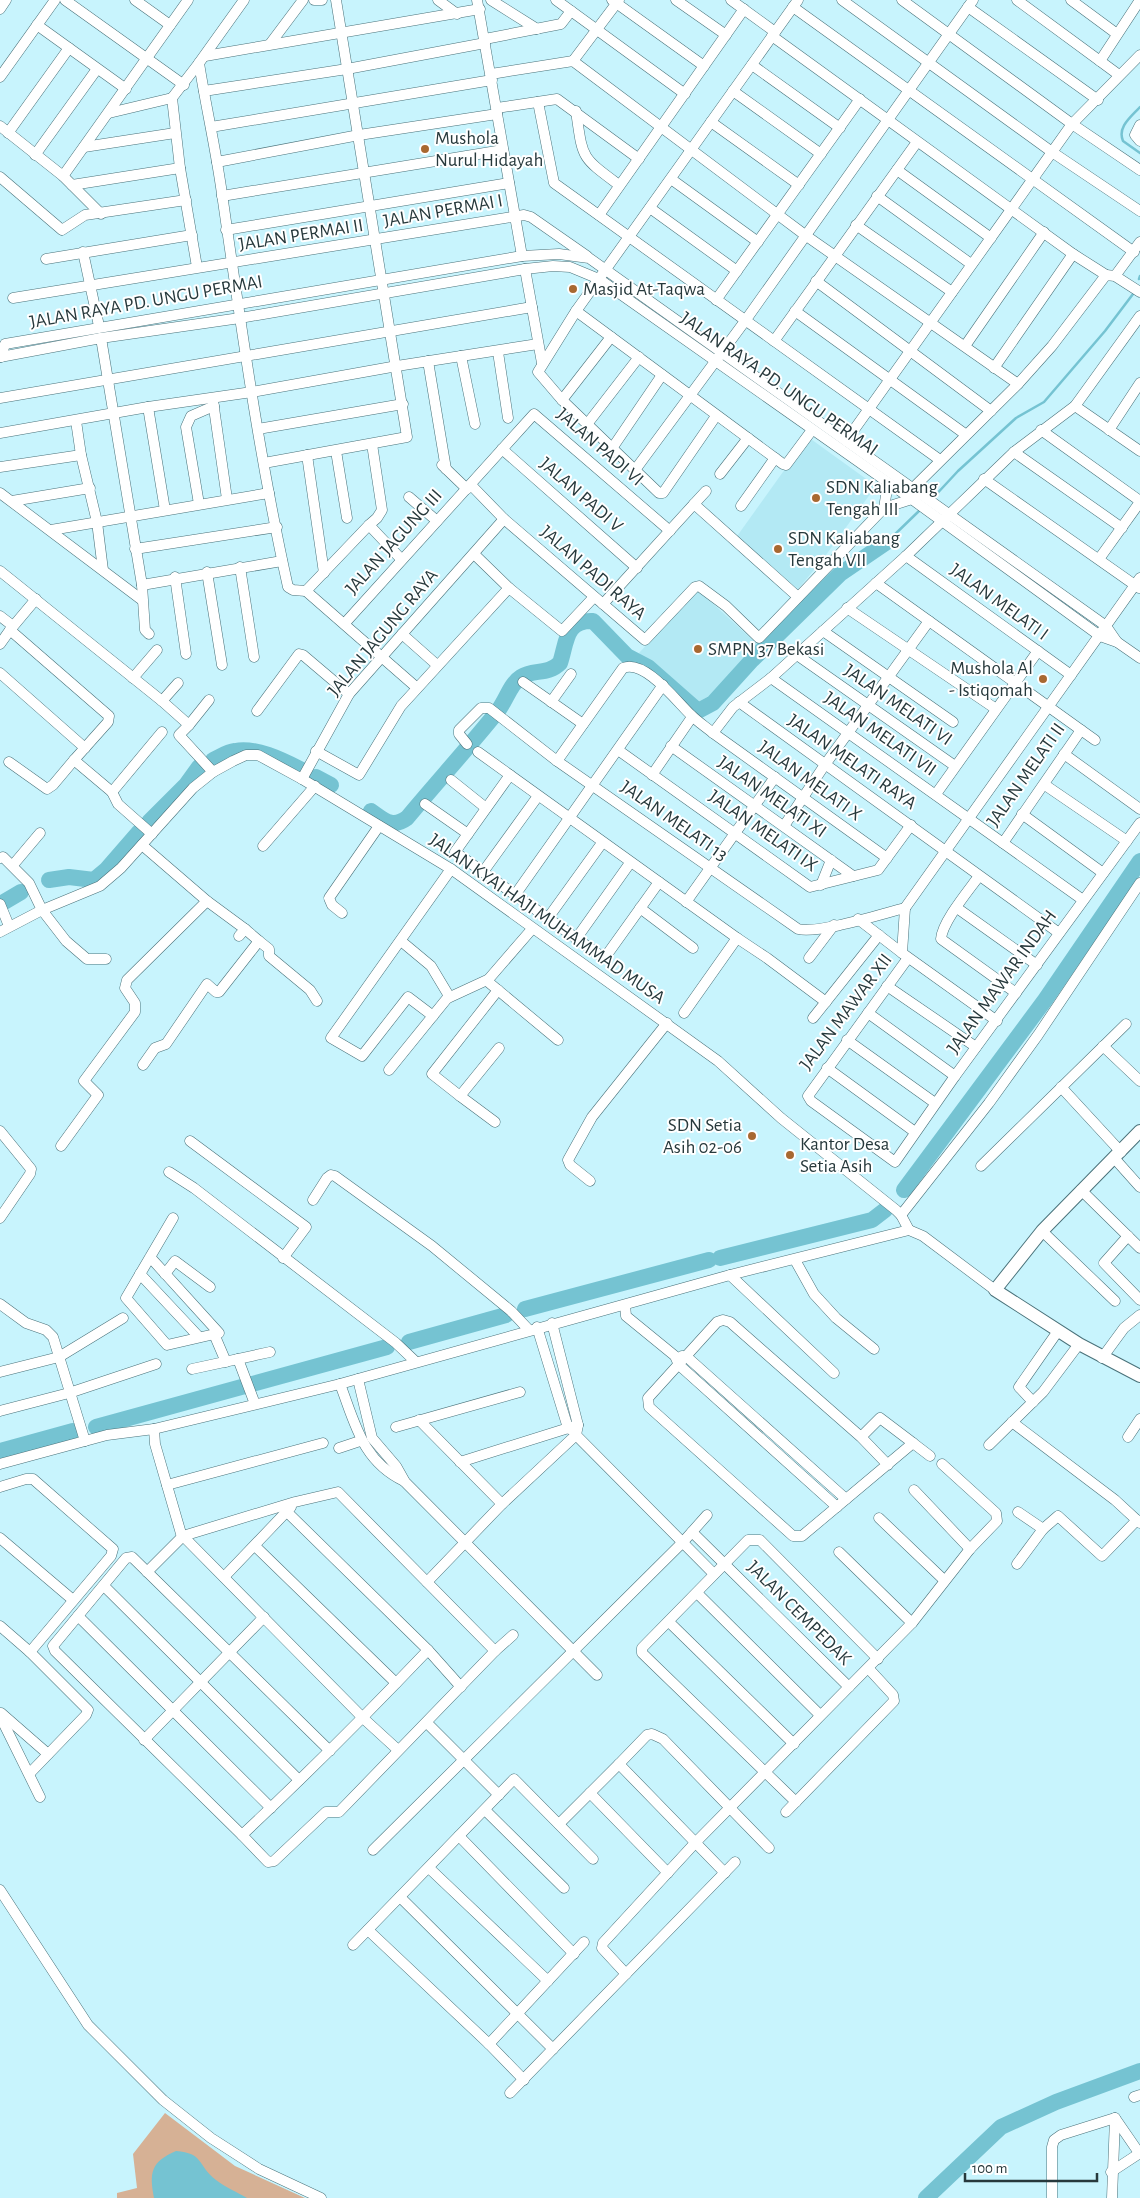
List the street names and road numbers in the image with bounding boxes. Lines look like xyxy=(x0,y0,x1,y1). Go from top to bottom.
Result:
street label: JALAN PERMAI I xyxy=(382,191,504,231)
street label: JALAN PERMAI II xyxy=(237,216,365,254)
street label: JALAN RAYA PD. UNGU PERMAI xyxy=(28,272,264,332)
street label: JALAN RAYA PD. UNGU PERMAI xyxy=(677,308,881,460)
street label: JALAN PADI VI xyxy=(553,404,647,490)
street label: JALAN PADI V xyxy=(536,454,626,536)
street label: JALAN JAGUNG III xyxy=(342,486,446,598)
street label: JALAN PADI RAYA xyxy=(537,522,649,624)
street label: JALAN MELATI I xyxy=(946,560,1052,644)
street label: JALAN JAGUNG RAYA xyxy=(324,566,442,700)
street label: JALAN MELATI VI xyxy=(840,661,956,749)
street label: JALAN MELATI VII xyxy=(820,688,940,780)
street label: JALAN MELATI RAYA xyxy=(784,711,920,813)
street label: JALAN MELATI II xyxy=(983,720,1069,830)
street label: JALAN MELATI X xyxy=(755,737,865,825)
street label: JALAN MELATI XI xyxy=(714,753,830,841)
street label: JALAN MELATI 13 xyxy=(617,777,731,865)
street label: JALAN MELATI IX xyxy=(705,787,821,875)
street label: JALAN KYAI HAJI MUHAMMAD MUSA xyxy=(426,830,668,1008)
street label: JALAN MAWAR INDAH xyxy=(944,907,1060,1057)
street label: JALAN MAWAR XII xyxy=(796,950,896,1074)
street label: JALAN CEMPEDAK xyxy=(743,1557,855,1669)

